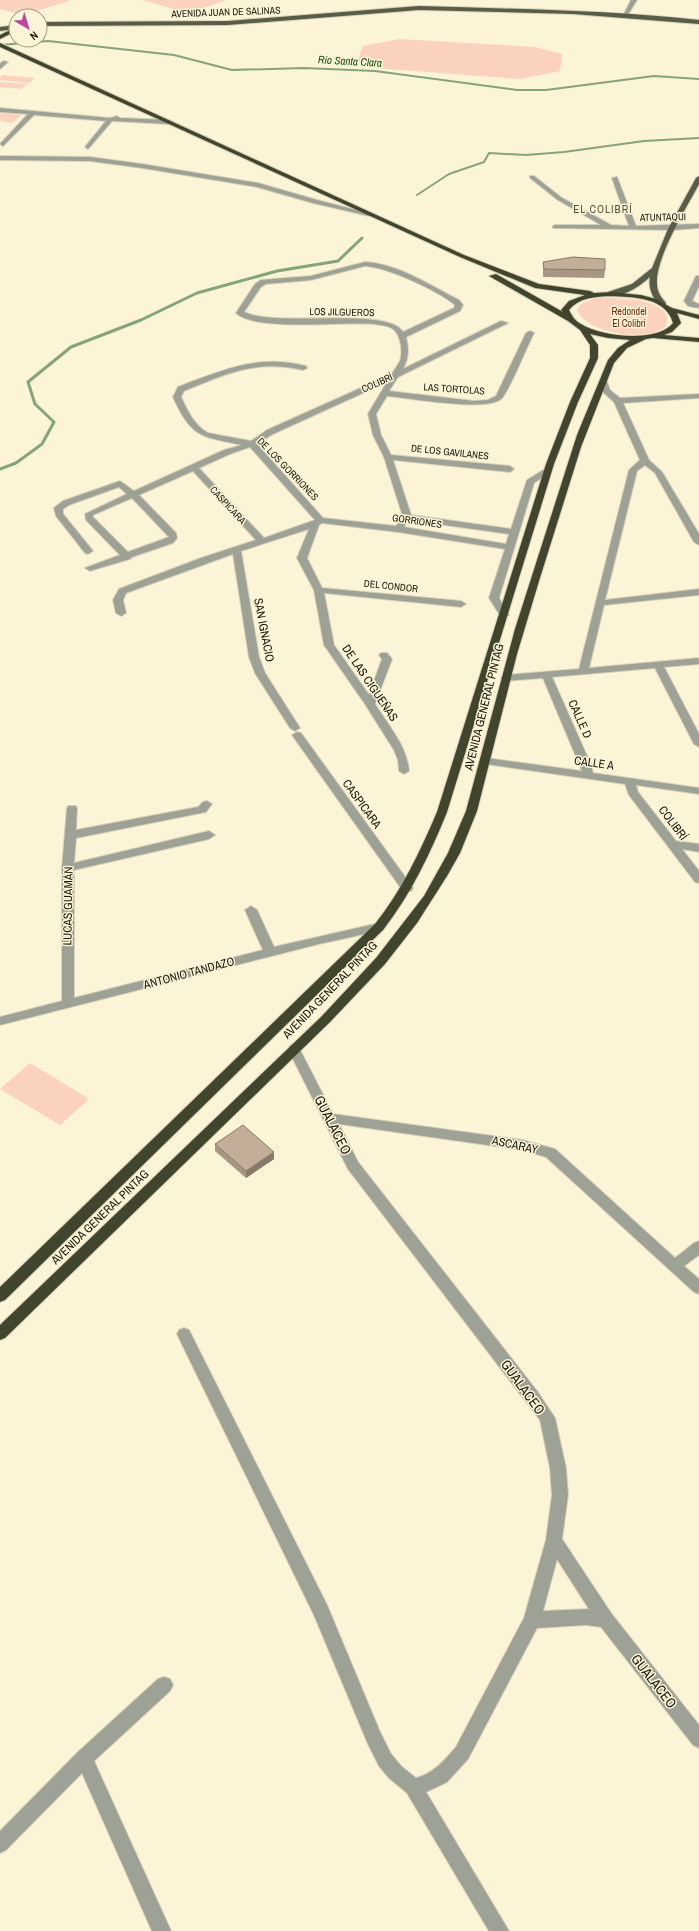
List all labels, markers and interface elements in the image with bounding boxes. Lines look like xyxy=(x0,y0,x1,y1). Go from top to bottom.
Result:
street label: AVENIDA JUAN DE SALINAS xyxy=(170,4,281,20)
north arrow xyxy=(8,8,48,48)
text: N xyxy=(27,28,41,43)
water label: Río Santa Clara xyxy=(318,52,382,70)
district label: EL COLIBRÍ xyxy=(573,202,633,216)
street label: ATUNTAQUI xyxy=(639,210,686,224)
street label: LOS JILGUEROS xyxy=(309,305,375,319)
park label: Redondel El Colibrí xyxy=(611,305,647,330)
street label: COLIBRÍ xyxy=(359,370,395,396)
street label: LAS TORTOLAS xyxy=(423,380,486,398)
street label: DE LOS GORRIONES xyxy=(255,435,322,504)
street label: DE LOS GAVILANES xyxy=(410,441,490,463)
street label: CASPICARA xyxy=(207,483,249,527)
street label: GORRIONES xyxy=(391,511,443,531)
street label: DEL CONDOR xyxy=(363,577,419,595)
street label: SAN IGNACIO xyxy=(250,597,278,664)
street label: DE LAS CIGUEÑAS xyxy=(338,642,402,725)
street label: AVENIDA GENERAL PINTAG xyxy=(460,642,507,773)
street label: CALLE D xyxy=(564,697,596,741)
street label: CALLE A xyxy=(573,752,615,774)
street label: CASPICARA xyxy=(339,776,385,832)
street label: COLIBRÍ xyxy=(655,802,691,844)
street label: LUCAS GUAMÁN xyxy=(59,866,77,946)
street label: AVENIDA GENERAL PINTAG xyxy=(278,938,381,1043)
street label: ANTONIO TANDAZO xyxy=(141,953,237,993)
street label: GUALACEO xyxy=(310,1092,356,1158)
street label: ASCARAY xyxy=(490,1132,540,1158)
street label: AVENIDA GENERAL PINTAG xyxy=(47,1166,152,1269)
street label: GUALACEO xyxy=(497,1356,549,1418)
street label: GUALACEO xyxy=(627,1650,681,1712)

